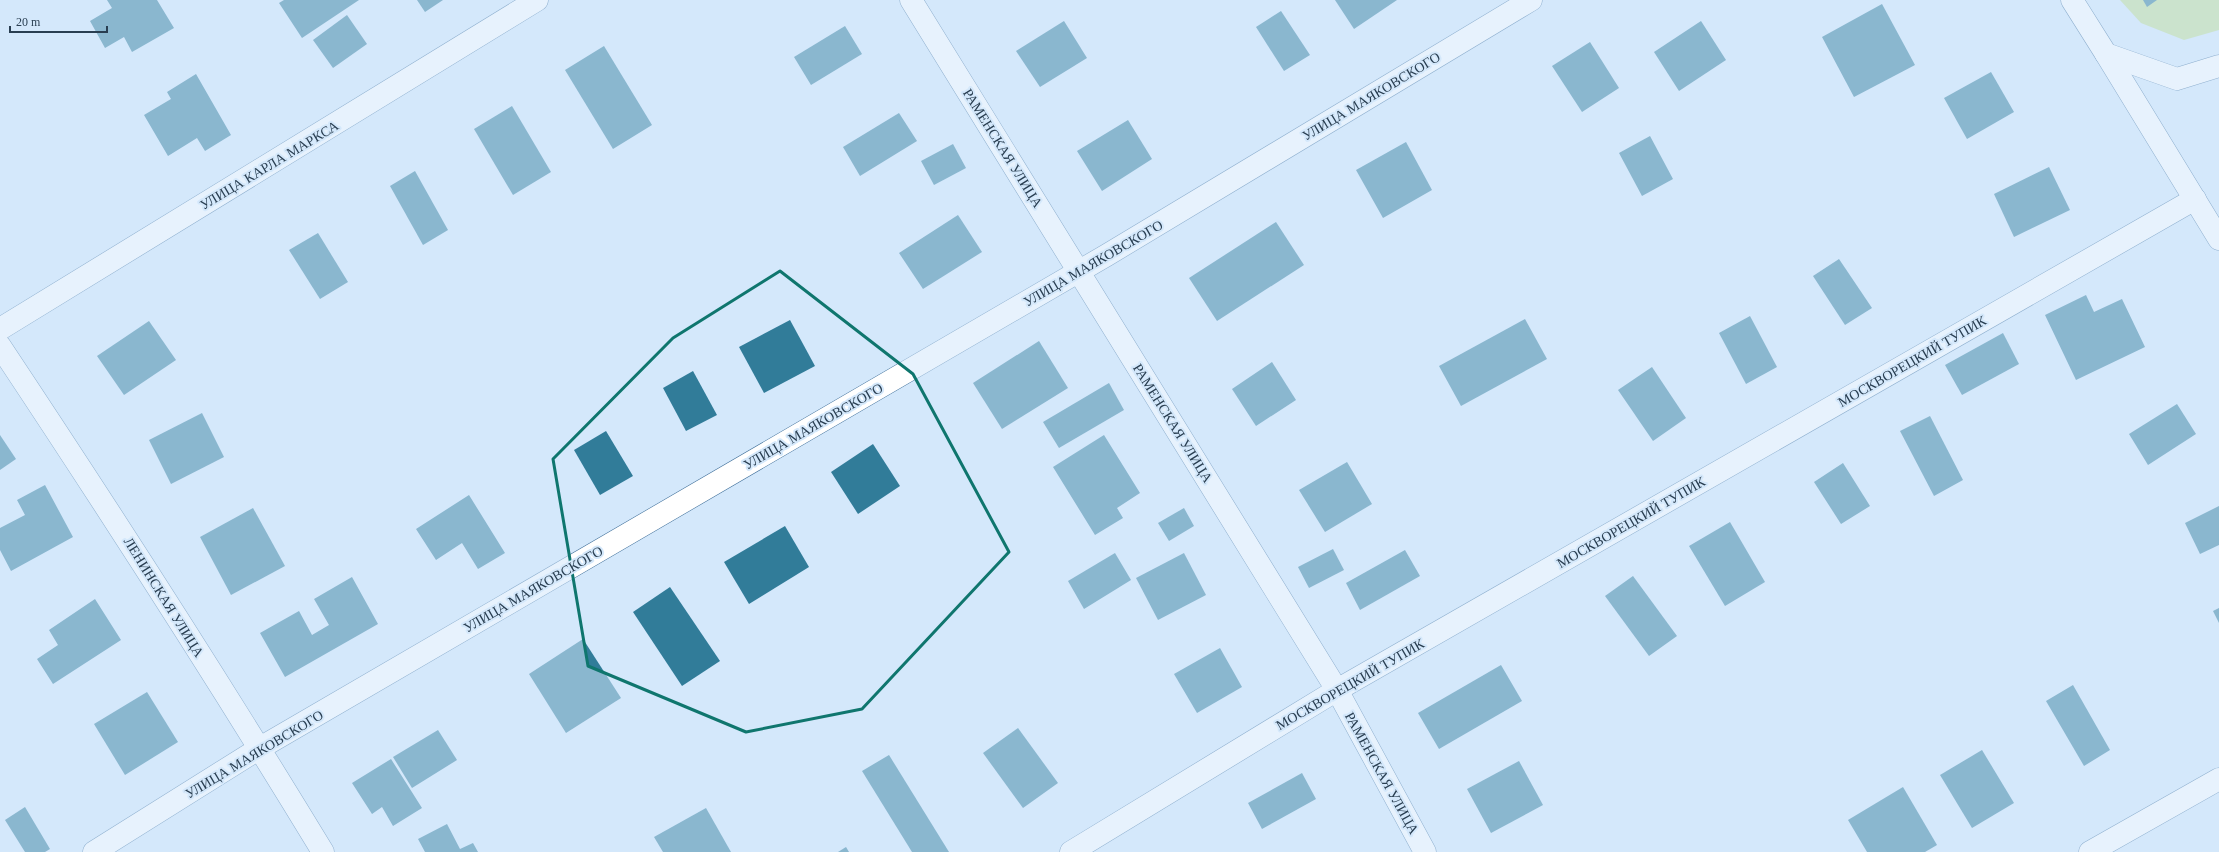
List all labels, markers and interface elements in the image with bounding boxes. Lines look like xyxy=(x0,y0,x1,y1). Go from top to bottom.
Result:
scale bar xyxy=(10,8,107,34)
text: 20 m xyxy=(16,15,41,29)
street label: УЛИЦА МАЯКОВСКОГО xyxy=(1300,49,1443,144)
street label: РАМЕНСКАЯ УЛИЦА xyxy=(960,86,1046,211)
street label: УЛИЦА КАРЛА МАРКСА xyxy=(197,118,342,213)
street label: УЛИЦА МАЯКОВСКОГО xyxy=(1021,217,1166,310)
street label: МОСКВОРЕЦКИЙ ТУПИК xyxy=(1835,312,1989,410)
street label: РАМЕНСКАЯ УЛИЦА xyxy=(1130,361,1216,486)
street label: УЛИЦА МАЯКОВСКОГО xyxy=(741,380,886,473)
street label: МОСКВОРЕЦКИЙ ТУПИК xyxy=(1554,473,1708,571)
street label: ЛЕНИНСКАЯ УЛИЦА xyxy=(121,535,207,661)
street label: УЛИЦА МАЯКОВСКОГО xyxy=(461,543,606,636)
street label: МОСКВОРЕЦКИЙ ТУПИК xyxy=(1273,635,1427,733)
street label: УЛИЦА МАЯКОВСКОГО xyxy=(183,707,326,802)
street label: РАМЕНСКАЯ УЛИЦА xyxy=(1342,710,1422,838)

